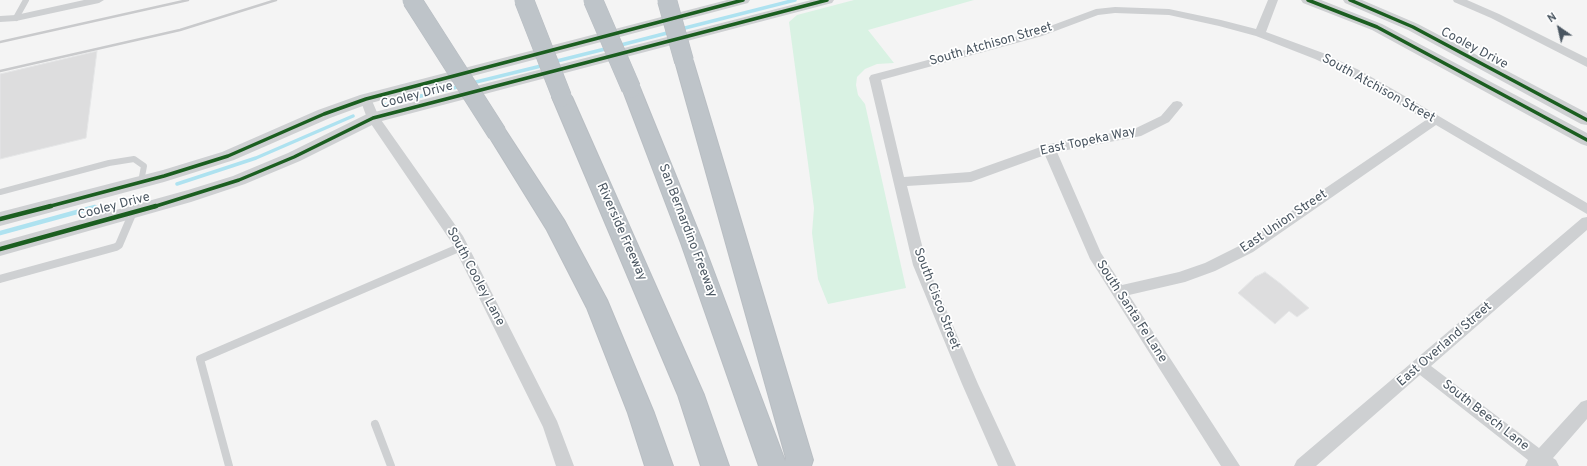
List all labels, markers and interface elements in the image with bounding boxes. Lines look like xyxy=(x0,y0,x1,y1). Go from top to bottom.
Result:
north arrow xyxy=(1539,8,1579,48)
text: N xyxy=(1545,10,1559,26)
street label: South Atchison Street xyxy=(928,20,1054,70)
street label: Cooley Drive xyxy=(1438,25,1510,73)
street label: South Atchison Street xyxy=(1319,51,1437,127)
street label: Cooley Drive xyxy=(379,79,455,113)
street label: East Topeka Way xyxy=(1039,124,1137,160)
street label: San Bernardino Freeway xyxy=(654,162,720,300)
street label: Riverside Freeway xyxy=(592,181,650,283)
street label: East Union Street xyxy=(1238,187,1330,257)
street label: Cooley Drive xyxy=(76,190,152,224)
street label: South Cooley Lane xyxy=(442,225,508,329)
street label: South Cisco Street xyxy=(909,246,963,352)
street label: South Santa Fe Lane xyxy=(1092,258,1170,366)
street label: East Overland Street xyxy=(1394,300,1496,390)
street label: South Beech Lane xyxy=(1438,377,1532,455)

